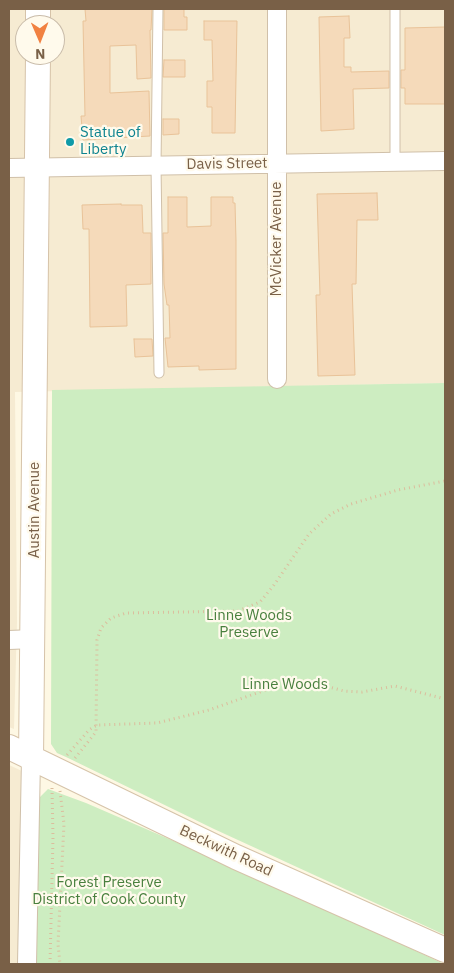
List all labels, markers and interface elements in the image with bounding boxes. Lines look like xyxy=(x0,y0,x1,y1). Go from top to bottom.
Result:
north arrow xyxy=(15,15,65,65)
text: N xyxy=(35,45,45,63)
place label: Statue of Liberty xyxy=(80,124,141,159)
marker: Statue of Liberty xyxy=(64,136,76,148)
street label: Davis Street xyxy=(186,154,268,174)
street label: McVicker Avenue xyxy=(268,182,286,296)
street label: Austin Avenue xyxy=(26,462,44,558)
park label: Linne Woods Preserve xyxy=(206,607,292,642)
park label: Linne Woods xyxy=(242,676,328,694)
street label: Beckwith Road xyxy=(177,822,275,880)
park label: Forest Preserve District of Cook County xyxy=(32,874,186,909)

